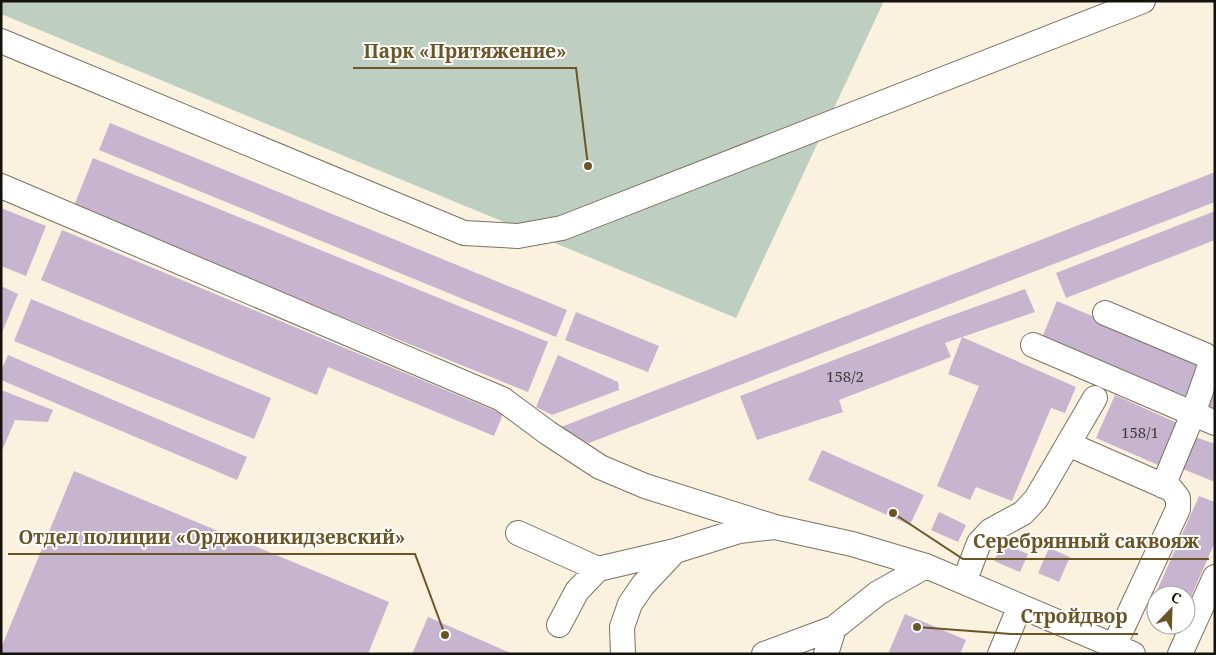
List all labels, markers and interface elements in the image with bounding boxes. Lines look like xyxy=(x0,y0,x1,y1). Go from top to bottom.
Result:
callout: Парк «Притяжение» xyxy=(353,34,576,68)
text: Парк «Притяжение» xyxy=(363,38,567,64)
house number: 158/2 xyxy=(826,366,864,386)
house number: 158/1 xyxy=(1121,422,1159,442)
callout: Отдел полиции «Орджоникидзевский» xyxy=(8,520,415,554)
text: Отдел полиции «Орджоникидзевский» xyxy=(19,524,405,550)
callout: Серебрянный саквояж xyxy=(963,525,1209,559)
text: Серебрянный саквояж xyxy=(973,528,1199,554)
north arrow xyxy=(1146,585,1196,635)
text: С xyxy=(1168,587,1184,608)
callout: Стройдвор xyxy=(1011,600,1138,634)
text: Стройдвор xyxy=(1021,603,1127,629)

